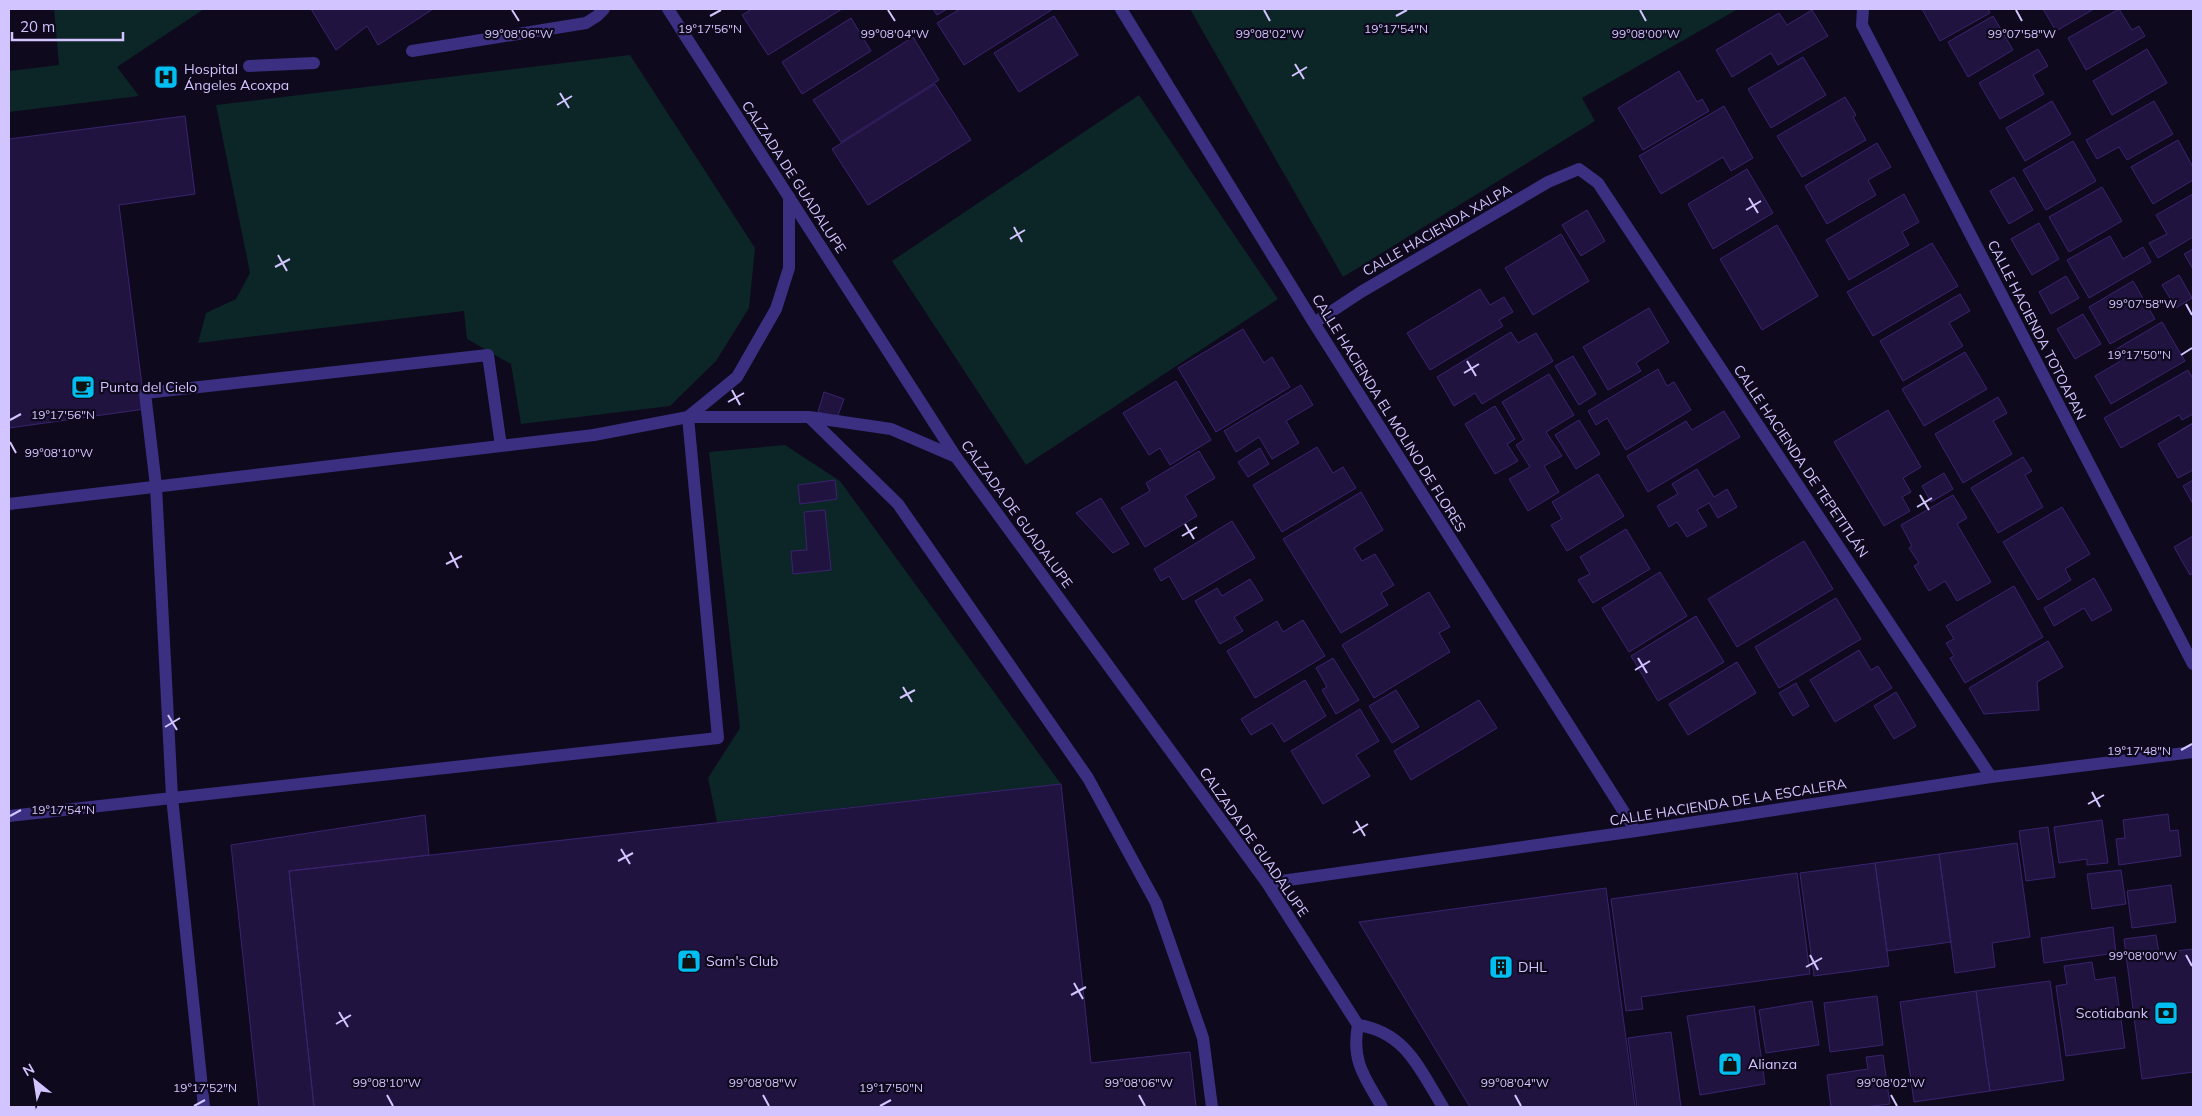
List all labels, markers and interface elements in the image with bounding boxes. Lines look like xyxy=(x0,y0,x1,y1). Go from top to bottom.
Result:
scale bar xyxy=(12,10,124,42)
text: 20 m xyxy=(20,17,55,36)
text: 19°17'56"N xyxy=(678,21,742,36)
text: 19°17'54"N xyxy=(1364,21,1428,36)
text: 99°08'06"W xyxy=(485,26,553,41)
text: 99°08'04"W xyxy=(861,26,929,41)
text: 99°08'02"W xyxy=(1236,26,1304,41)
text: 99°08'00"W xyxy=(1612,26,1680,41)
text: 99°07'58"W xyxy=(1988,26,2056,41)
place label: Hospital Ángeles Acoxpa xyxy=(184,60,289,94)
hospital icon: Hospital Ángeles Acoxpa xyxy=(153,64,179,90)
street label: CALZADA DE GUADALUPE xyxy=(738,97,850,257)
street label: CALLE HACIENDA XALPA xyxy=(1359,180,1515,280)
street label: CALLE HACIENDA TOTOAPAN xyxy=(1984,237,2090,423)
street label: CALLE HACIENDA EL MOLINO DE FLORES xyxy=(1308,291,1470,535)
text: 99°07'58"W xyxy=(2109,296,2177,311)
text: 19°17'50"N xyxy=(2107,347,2171,362)
street label: CALLE HACIENDA DE TEPETITLÁN xyxy=(1730,361,1872,561)
cafe icon: Punta del Cielo xyxy=(70,374,96,400)
place label: Punta del Cielo xyxy=(100,378,197,396)
text: 19°17'56"N xyxy=(31,407,95,422)
street label: CALZADA DE GUADALUPE xyxy=(957,437,1077,591)
text: 99°08'10"W xyxy=(25,445,93,460)
text: 19°17'48"N xyxy=(2107,743,2171,758)
street label: CALZADA DE GUADALUPE xyxy=(1195,764,1313,920)
street label: CALLE HACIENDA DE LA ESCALERA xyxy=(1608,774,1848,830)
text: 19°17'54"N xyxy=(31,802,95,817)
shop icon: Sam's Club xyxy=(676,948,702,974)
text: 99°08'00"W xyxy=(2109,948,2177,963)
place label: Sam's Club xyxy=(706,952,779,970)
building icon: DHL xyxy=(1488,954,1514,980)
place label: DHL xyxy=(1518,958,1547,976)
bank icon: Scotiabank xyxy=(2153,1000,2179,1026)
place label: Scotiabank xyxy=(2076,1004,2149,1022)
shop icon: Alianza xyxy=(1717,1051,1743,1077)
place label: Alianza xyxy=(1748,1055,1797,1073)
north arrow xyxy=(10,1056,60,1106)
text: N xyxy=(19,1059,38,1080)
text: 99°08'10"W xyxy=(353,1075,421,1090)
text: 99°08'08"W xyxy=(729,1075,797,1090)
text: 99°08'06"W xyxy=(1105,1075,1173,1090)
text: 99°08'04"W xyxy=(1481,1075,1549,1090)
text: 99°08'02"W xyxy=(1857,1075,1925,1090)
text: 19°17'52"N xyxy=(173,1080,237,1095)
text: 19°17'50"N xyxy=(859,1080,923,1095)

